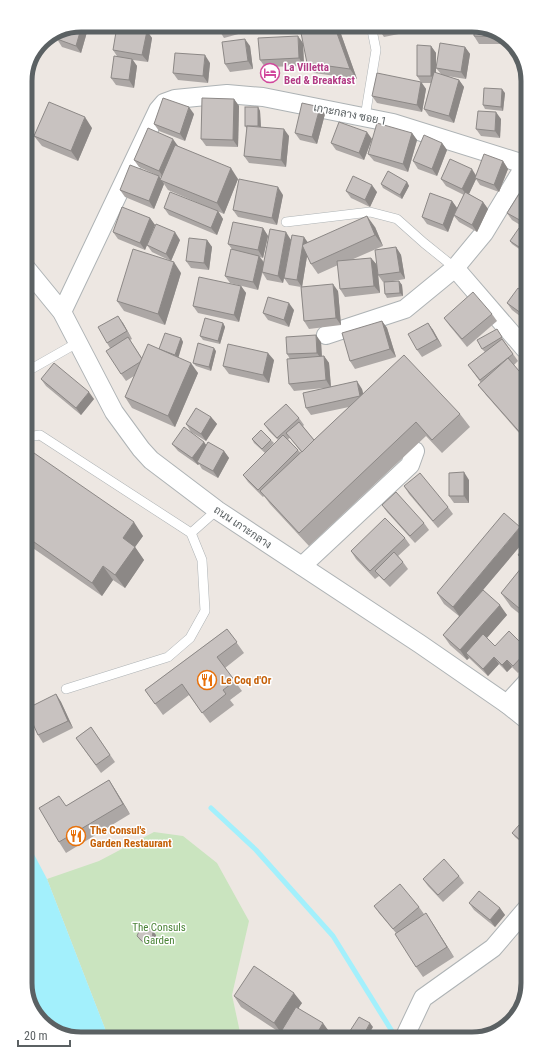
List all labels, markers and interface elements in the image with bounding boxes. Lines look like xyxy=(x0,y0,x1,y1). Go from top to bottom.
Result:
place label: La Villetta Bed & Breakfast xyxy=(284,61,356,87)
hotel icon: La Villetta Bed & Breakfast xyxy=(259,62,281,84)
street label: เกาะกลาง ซอย 1 xyxy=(312,101,387,128)
street label: ถนน เกาะกลาง xyxy=(211,503,274,552)
restaurant icon: Le Coq d'Or xyxy=(196,669,218,691)
place label: Le Coq d'Or xyxy=(221,674,272,687)
place label: The Consul's Garden Restaurant xyxy=(90,824,172,850)
restaurant icon: The Consul's Garden Restaurant xyxy=(65,825,87,847)
park label: The Consuls Garden xyxy=(132,921,186,947)
scale bar xyxy=(18,1022,70,1048)
text: 20 m xyxy=(24,1029,48,1043)

